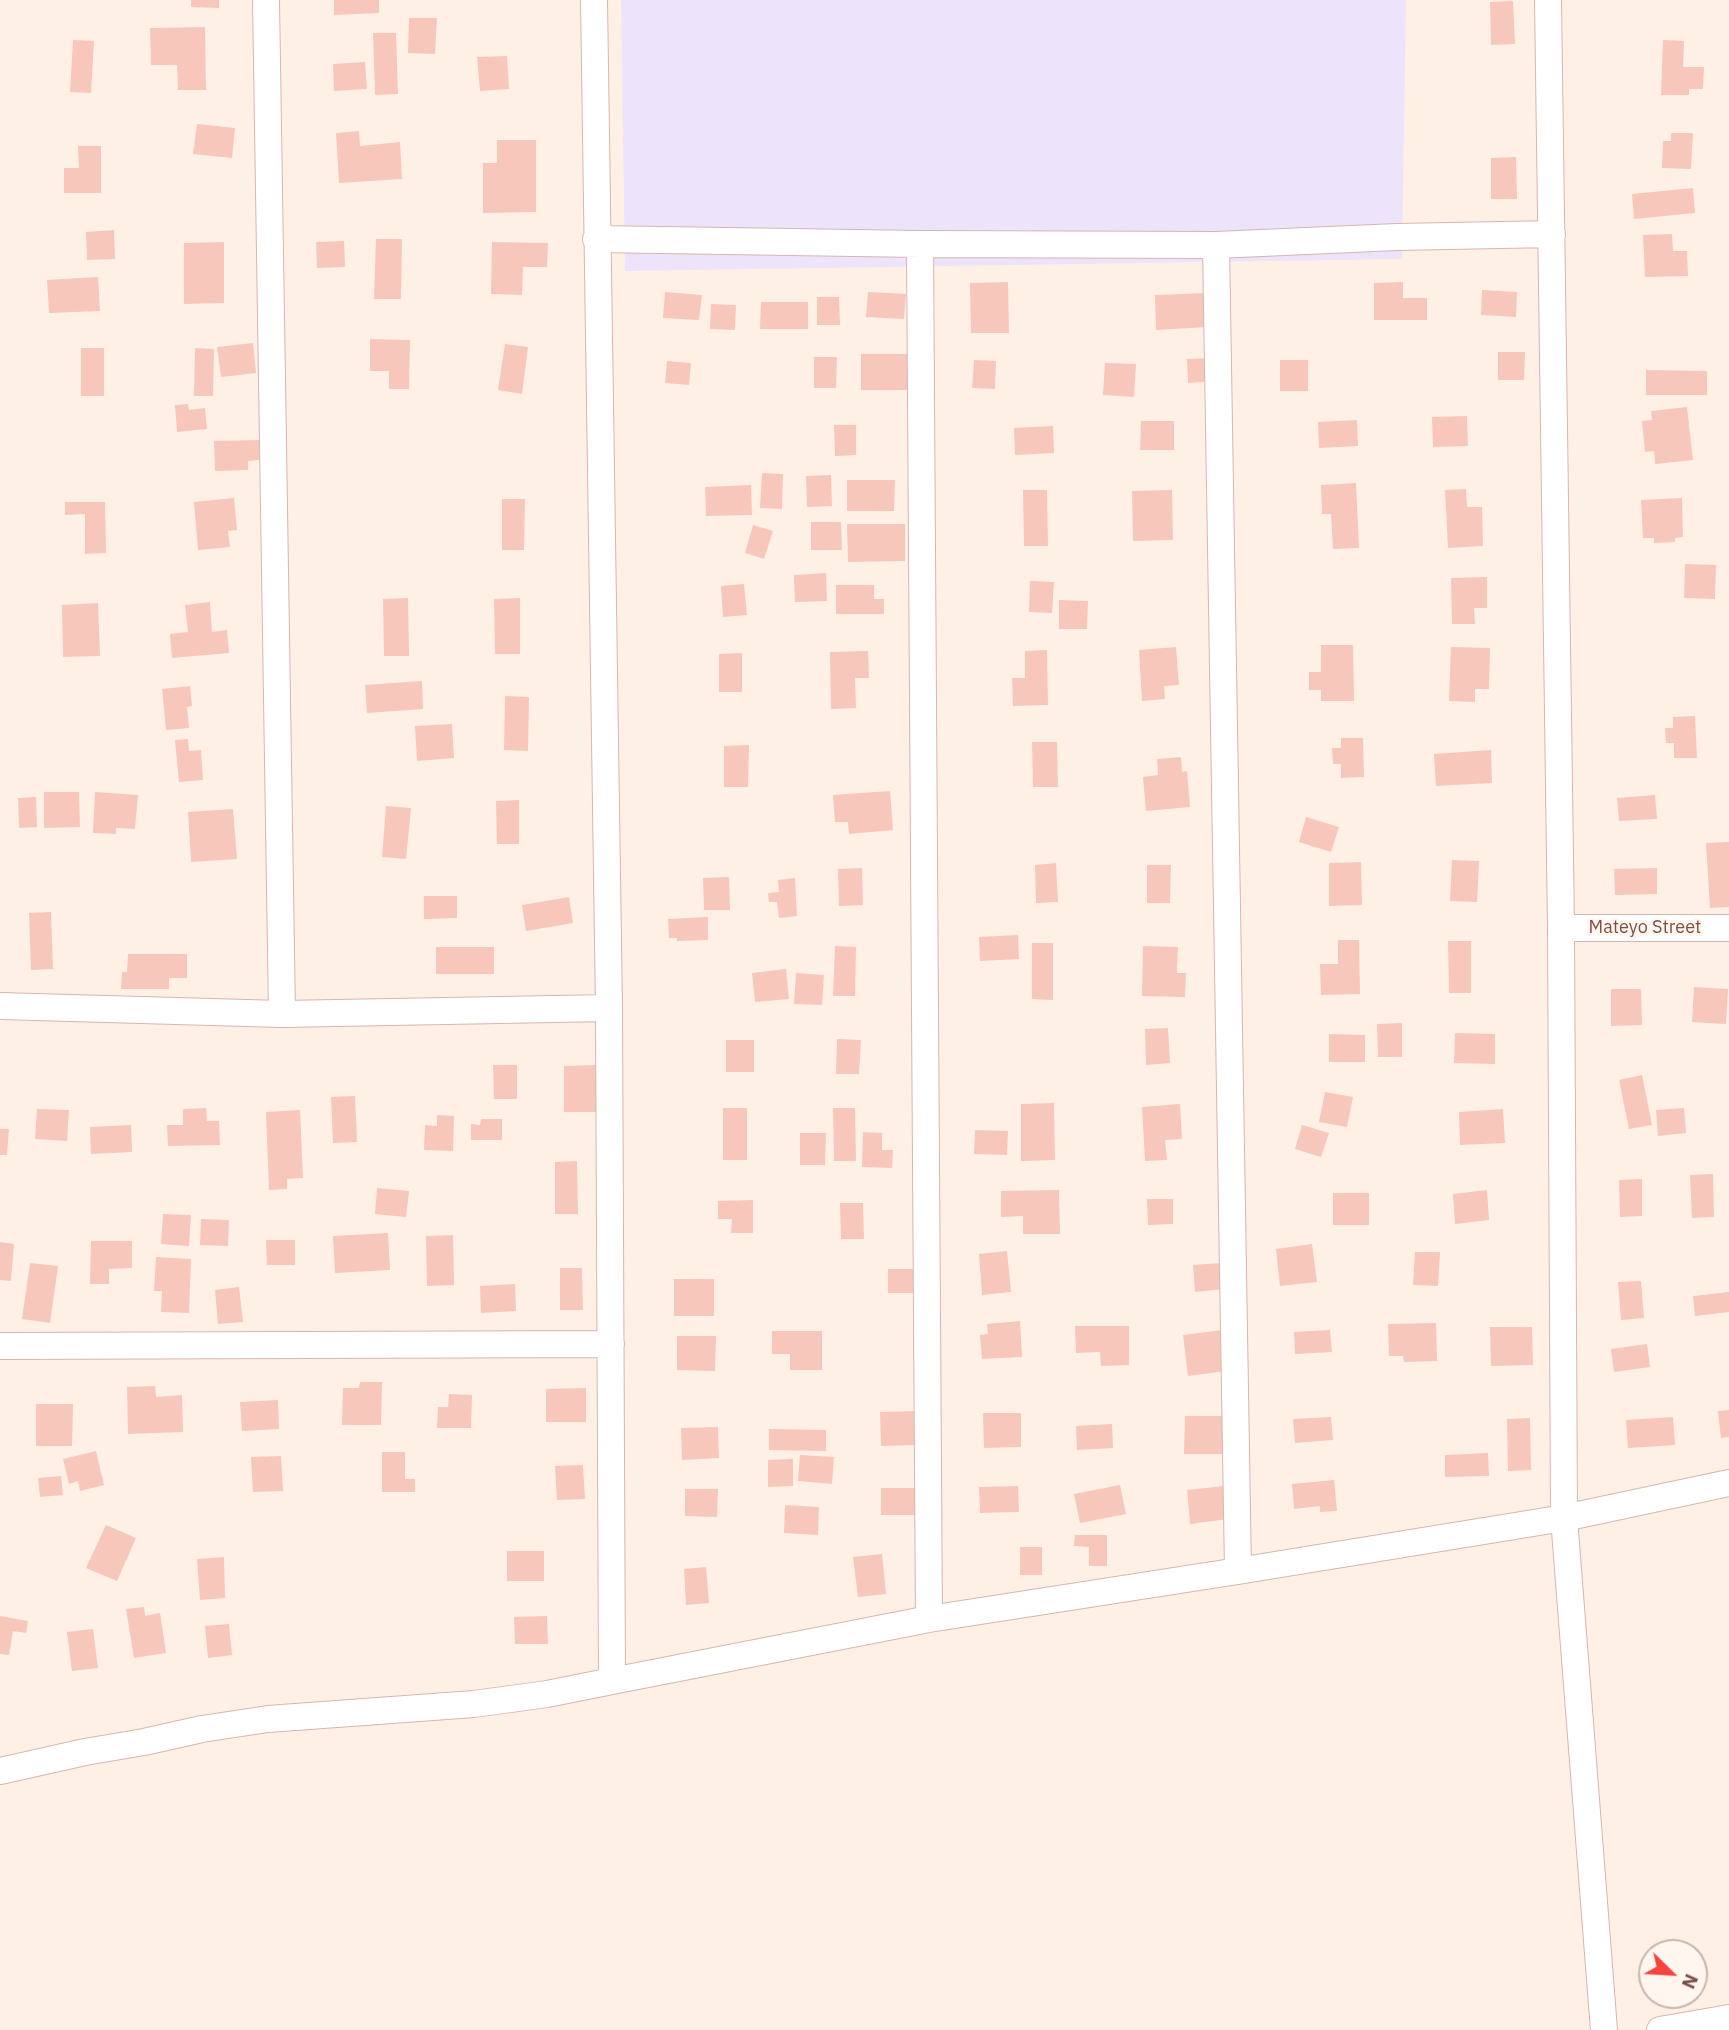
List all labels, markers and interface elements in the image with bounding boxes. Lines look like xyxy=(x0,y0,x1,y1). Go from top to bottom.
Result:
street label: Mateyo Street xyxy=(1589,917,1701,939)
north arrow xyxy=(1638,1939,1708,2009)
text: N xyxy=(1677,1971,1704,1993)

